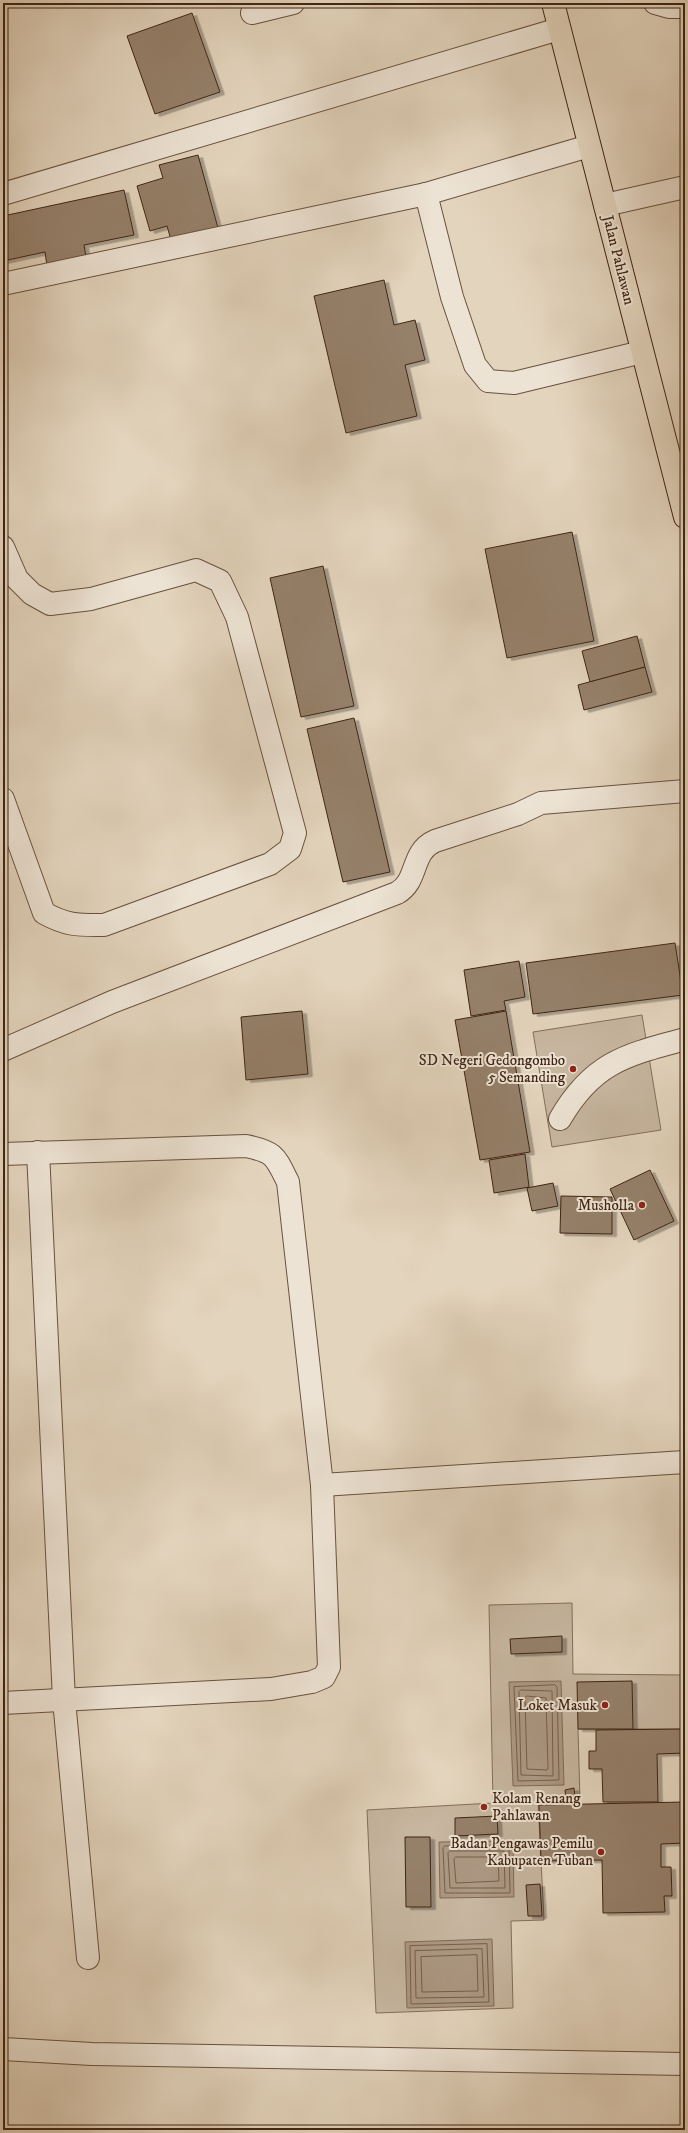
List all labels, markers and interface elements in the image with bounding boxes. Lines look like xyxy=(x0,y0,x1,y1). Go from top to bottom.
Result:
street label: Jalan Pahlawan xyxy=(598,211,639,307)
place label: SD Negeri Gedongombo 5 Semanding xyxy=(419,1051,566,1087)
marker: SD Negeri Gedongombo 5 Semanding xyxy=(568,1064,578,1074)
place label: Musholla xyxy=(578,1196,635,1215)
marker: Musholla xyxy=(637,1200,647,1210)
place label: Loket Masuk xyxy=(518,1696,598,1715)
marker: Loket Masuk xyxy=(600,1700,610,1710)
place label: Kolam Renang Pahlawan xyxy=(492,1789,581,1825)
marker: Kolam Renang Pahlawan xyxy=(479,1802,489,1812)
place label: Badan Pengawas Pemilu Kabupaten Tuban xyxy=(450,1834,593,1870)
marker: Badan Pengawas Pemilu Kabupaten Tuban xyxy=(596,1847,606,1857)

